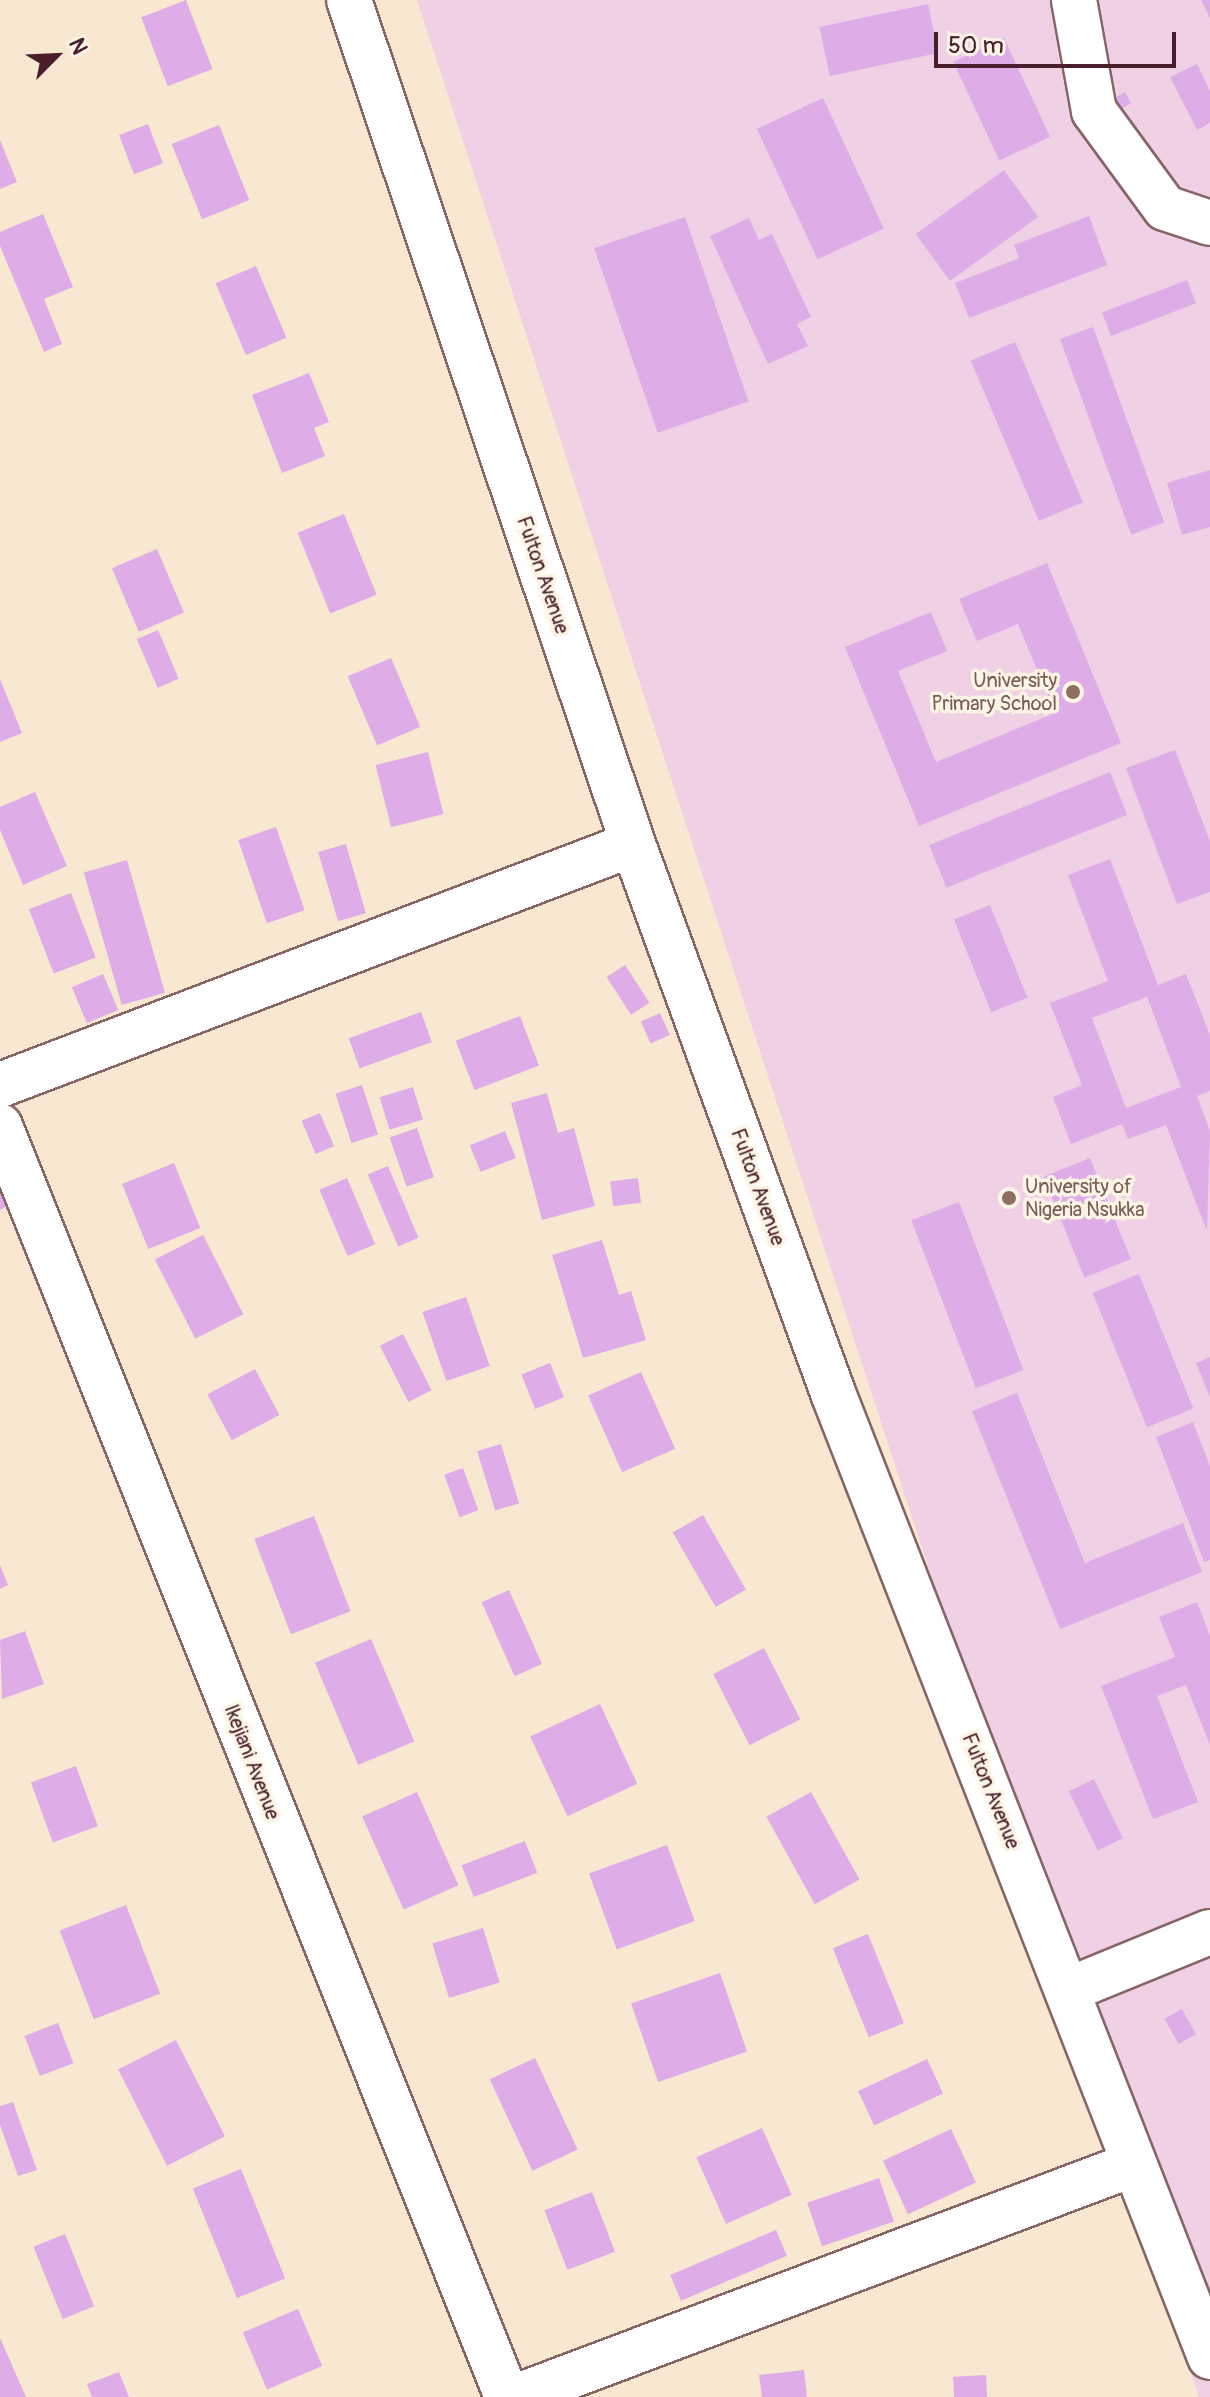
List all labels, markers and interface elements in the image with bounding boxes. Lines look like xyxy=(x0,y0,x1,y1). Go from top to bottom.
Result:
north arrow xyxy=(16,16,96,96)
scale bar xyxy=(938,16,1180,66)
text: 50 m xyxy=(948,31,1004,60)
text: N xyxy=(62,34,94,59)
street label: Fulton Avenue xyxy=(512,513,574,637)
place label: University Primary School xyxy=(932,668,1057,715)
marker: University Primary School xyxy=(1064,683,1082,701)
street label: Fulton Avenue xyxy=(726,1125,790,1249)
place label: University of Nigeria Nsukka xyxy=(1025,1174,1144,1221)
marker: University of Nigeria Nsukka xyxy=(1000,1189,1018,1207)
street label: Ikejiani Avenue xyxy=(219,1701,285,1823)
street label: Fulton Avenue xyxy=(957,1730,1025,1852)

